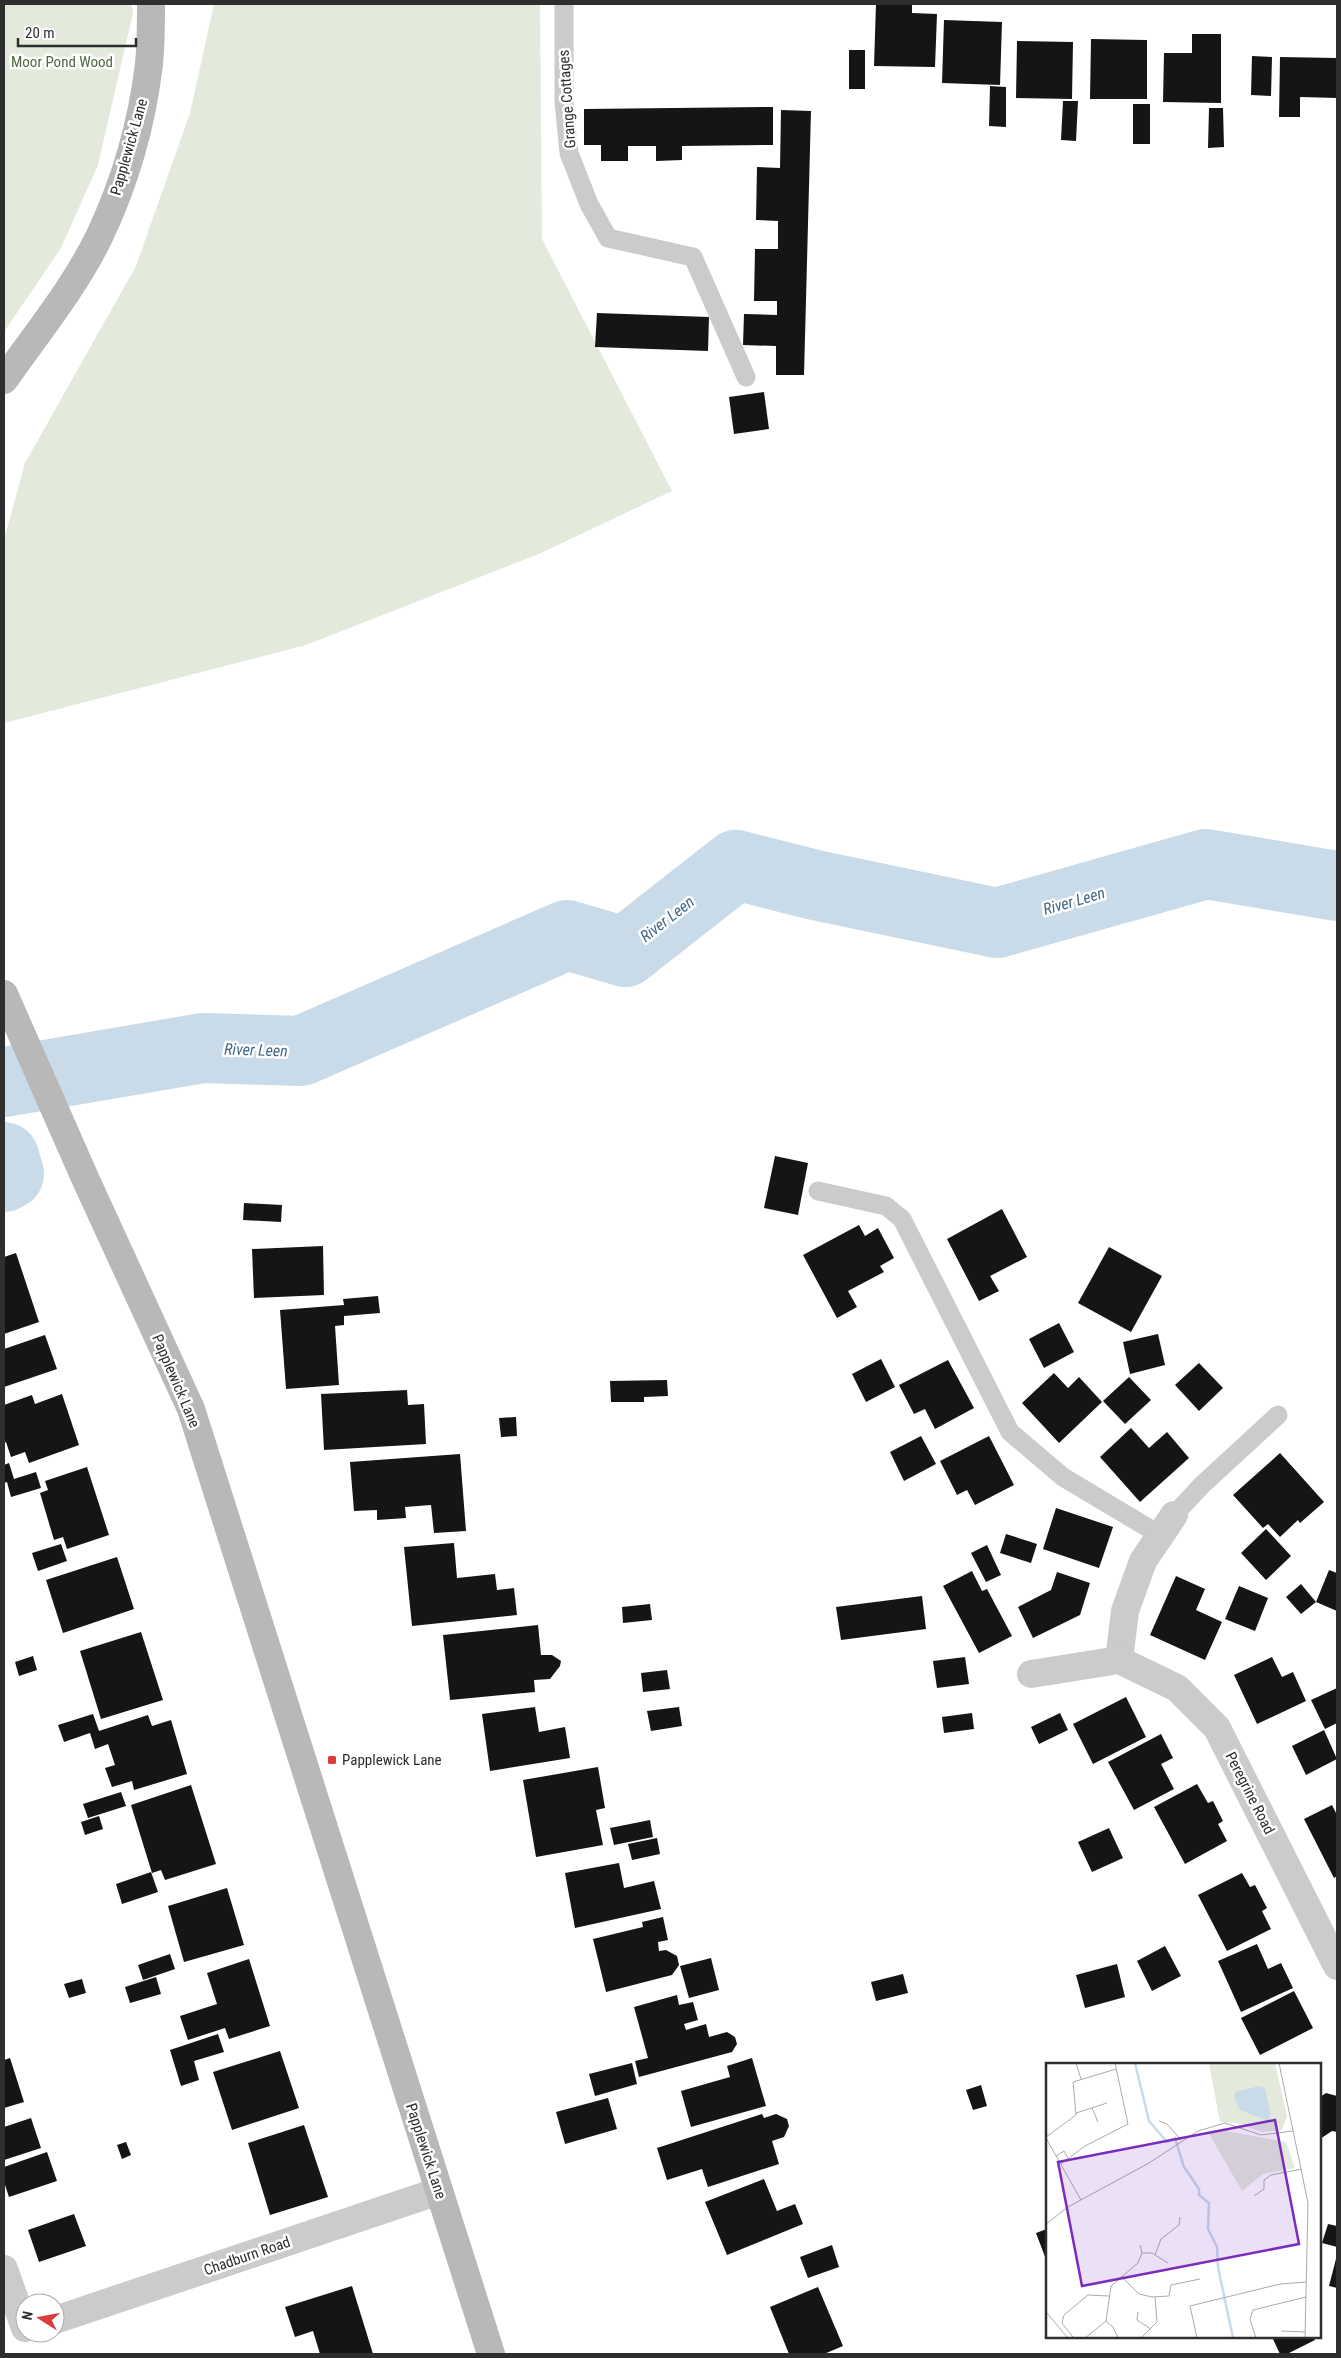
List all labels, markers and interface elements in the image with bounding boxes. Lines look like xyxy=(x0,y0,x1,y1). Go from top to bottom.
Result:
scale bar xyxy=(18,15,135,47)
text: 20 m xyxy=(25,24,55,42)
street label: Grange Cottages xyxy=(555,49,579,149)
park label: Moor Pond Wood xyxy=(11,53,113,71)
street label: Papplewick Lane xyxy=(107,97,151,197)
water label: River Leen xyxy=(1041,883,1107,919)
water label: River Leen xyxy=(636,892,698,946)
water label: River Leen xyxy=(224,1039,288,1061)
street label: Papplewick Lane xyxy=(148,1332,204,1430)
street label: Peregrine Road xyxy=(1222,1749,1278,1837)
place label: Papplewick Lane xyxy=(342,1751,442,1769)
marker: Papplewick Lane xyxy=(326,1754,338,1766)
inset map xyxy=(1046,2063,1321,2338)
street label: Papplewick Lane xyxy=(402,2101,450,2201)
street label: Chadburn Road xyxy=(201,2233,293,2279)
north arrow xyxy=(15,2293,65,2343)
text: N xyxy=(19,2310,36,2321)

